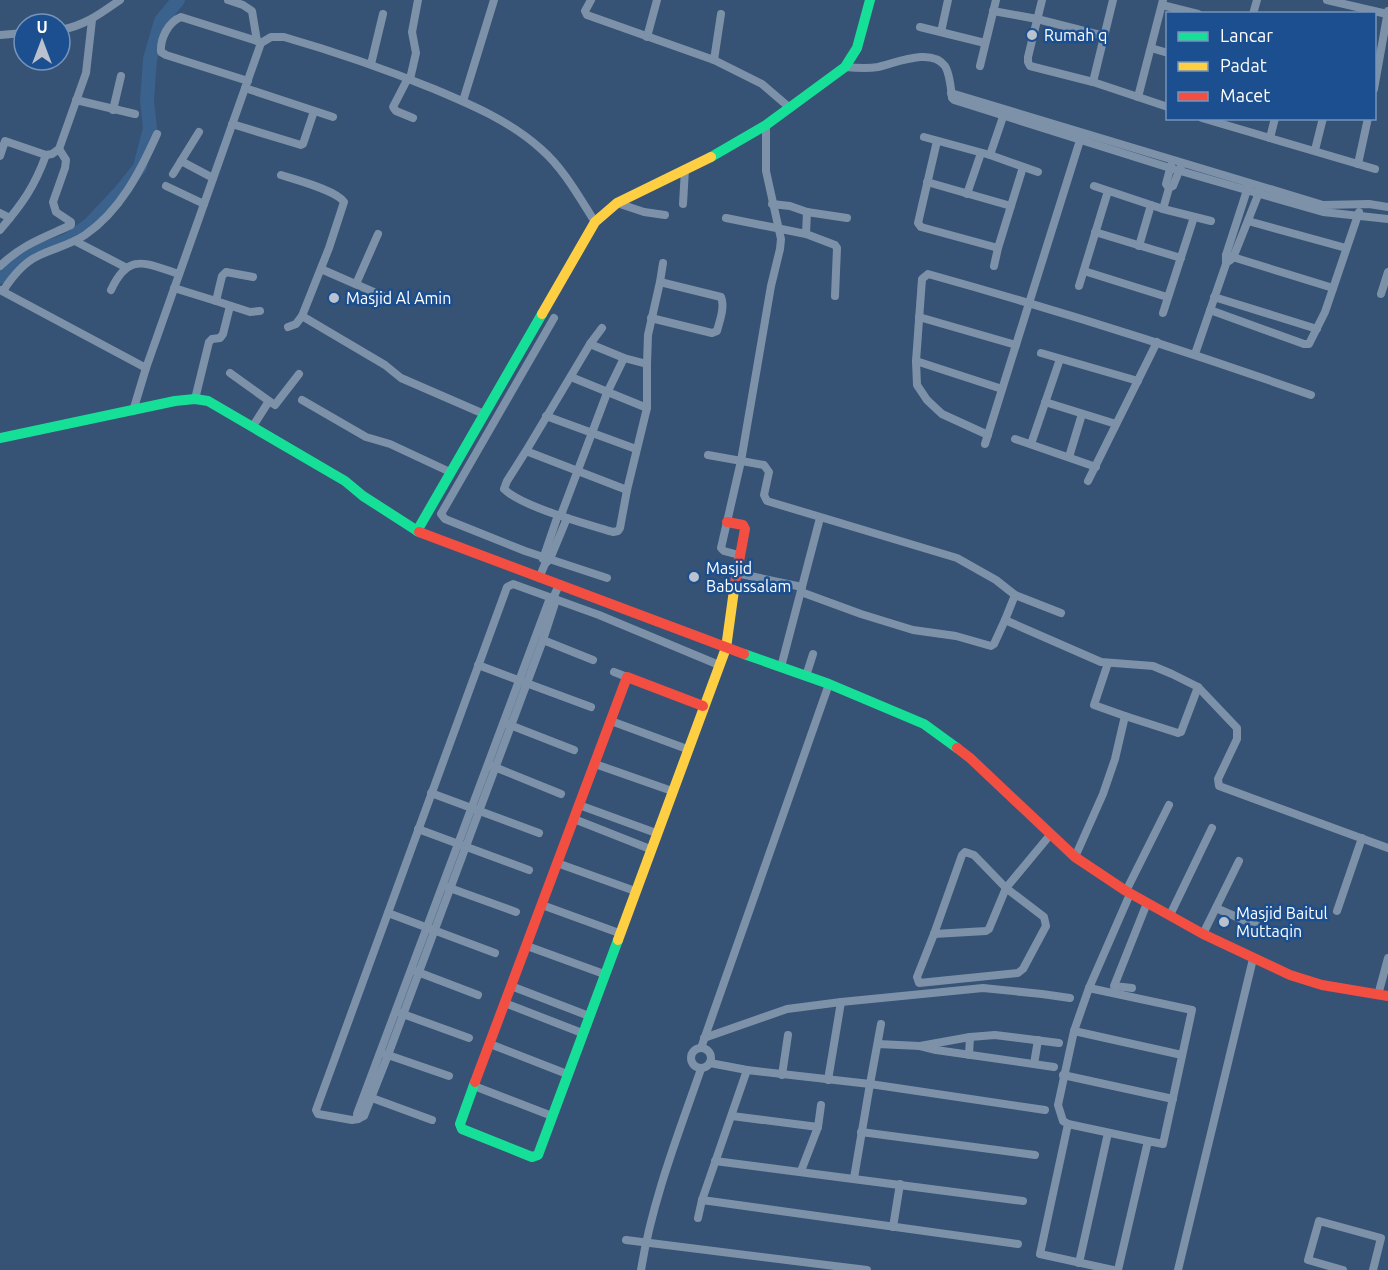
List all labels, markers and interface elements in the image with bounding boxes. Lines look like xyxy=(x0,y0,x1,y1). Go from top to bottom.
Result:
north arrow xyxy=(12,12,72,72)
legend xyxy=(1166,12,1376,120)
text: U xyxy=(36,18,48,36)
text: Lancar xyxy=(1220,25,1273,45)
place label: Rumah q xyxy=(1044,26,1107,44)
marker: Rumah q xyxy=(1025,28,1039,42)
text: Padat xyxy=(1220,55,1267,75)
text: Macet xyxy=(1220,85,1270,105)
place label: Masjid Al Amin xyxy=(346,289,451,307)
marker: Masjid Al Amin xyxy=(327,291,341,305)
place label: Masjid Babussalam xyxy=(706,559,791,595)
marker: Masjid Babussalam xyxy=(687,570,701,584)
place label: Masjid Baitul Muttaqin xyxy=(1236,904,1328,940)
marker: Masjid Baitul Muttaqin xyxy=(1217,915,1231,929)

